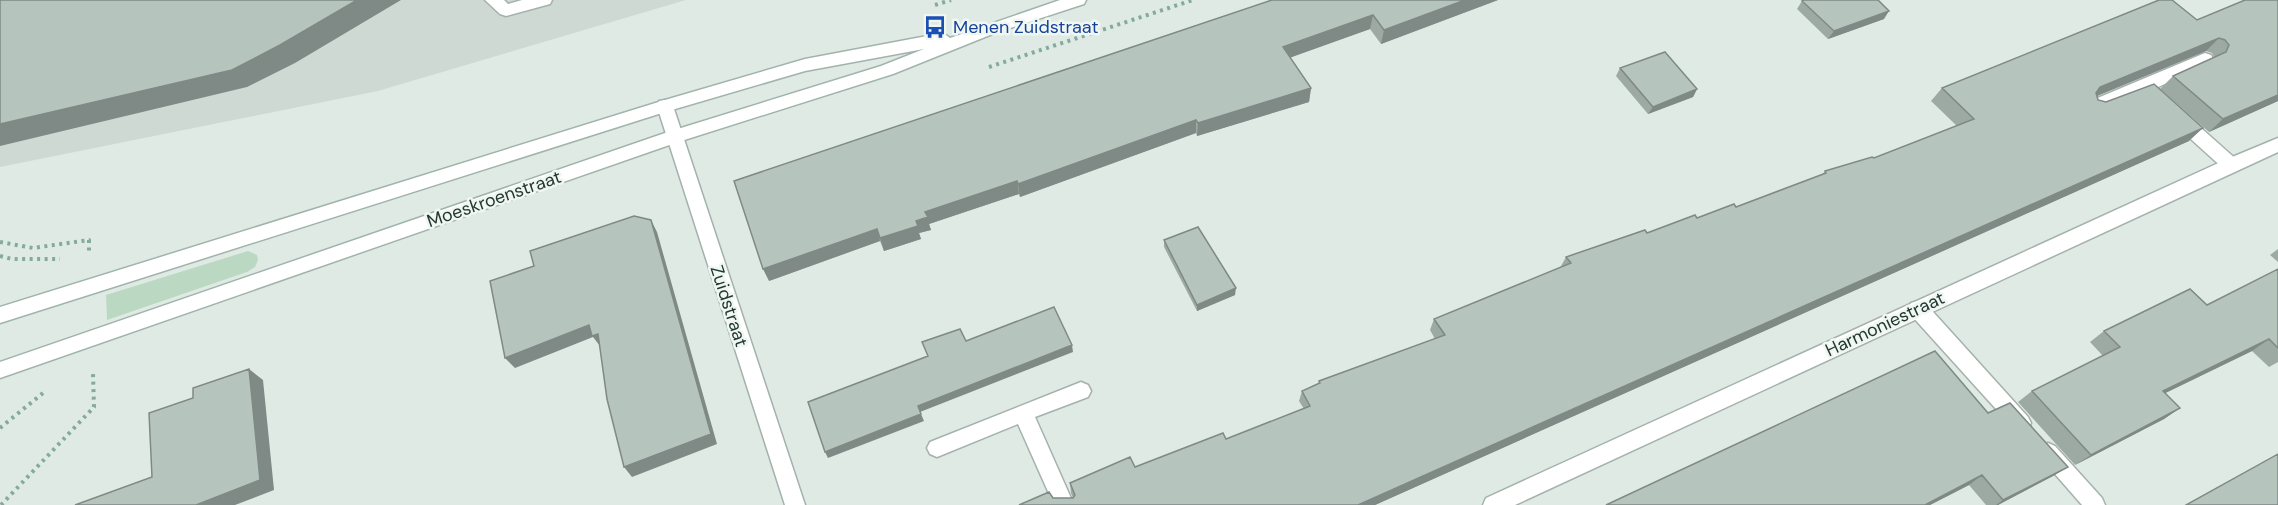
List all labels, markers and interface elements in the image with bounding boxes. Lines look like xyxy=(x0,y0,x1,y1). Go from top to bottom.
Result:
bus stop icon: Menen Zuidstraat xyxy=(922,14,948,40)
place label: Menen Zuidstraat xyxy=(953,15,1098,39)
street label: Moeskroenstraat xyxy=(424,165,564,233)
street label: Zuidstraat xyxy=(705,262,753,350)
street label: Harmoniestraat xyxy=(1821,286,1949,362)

